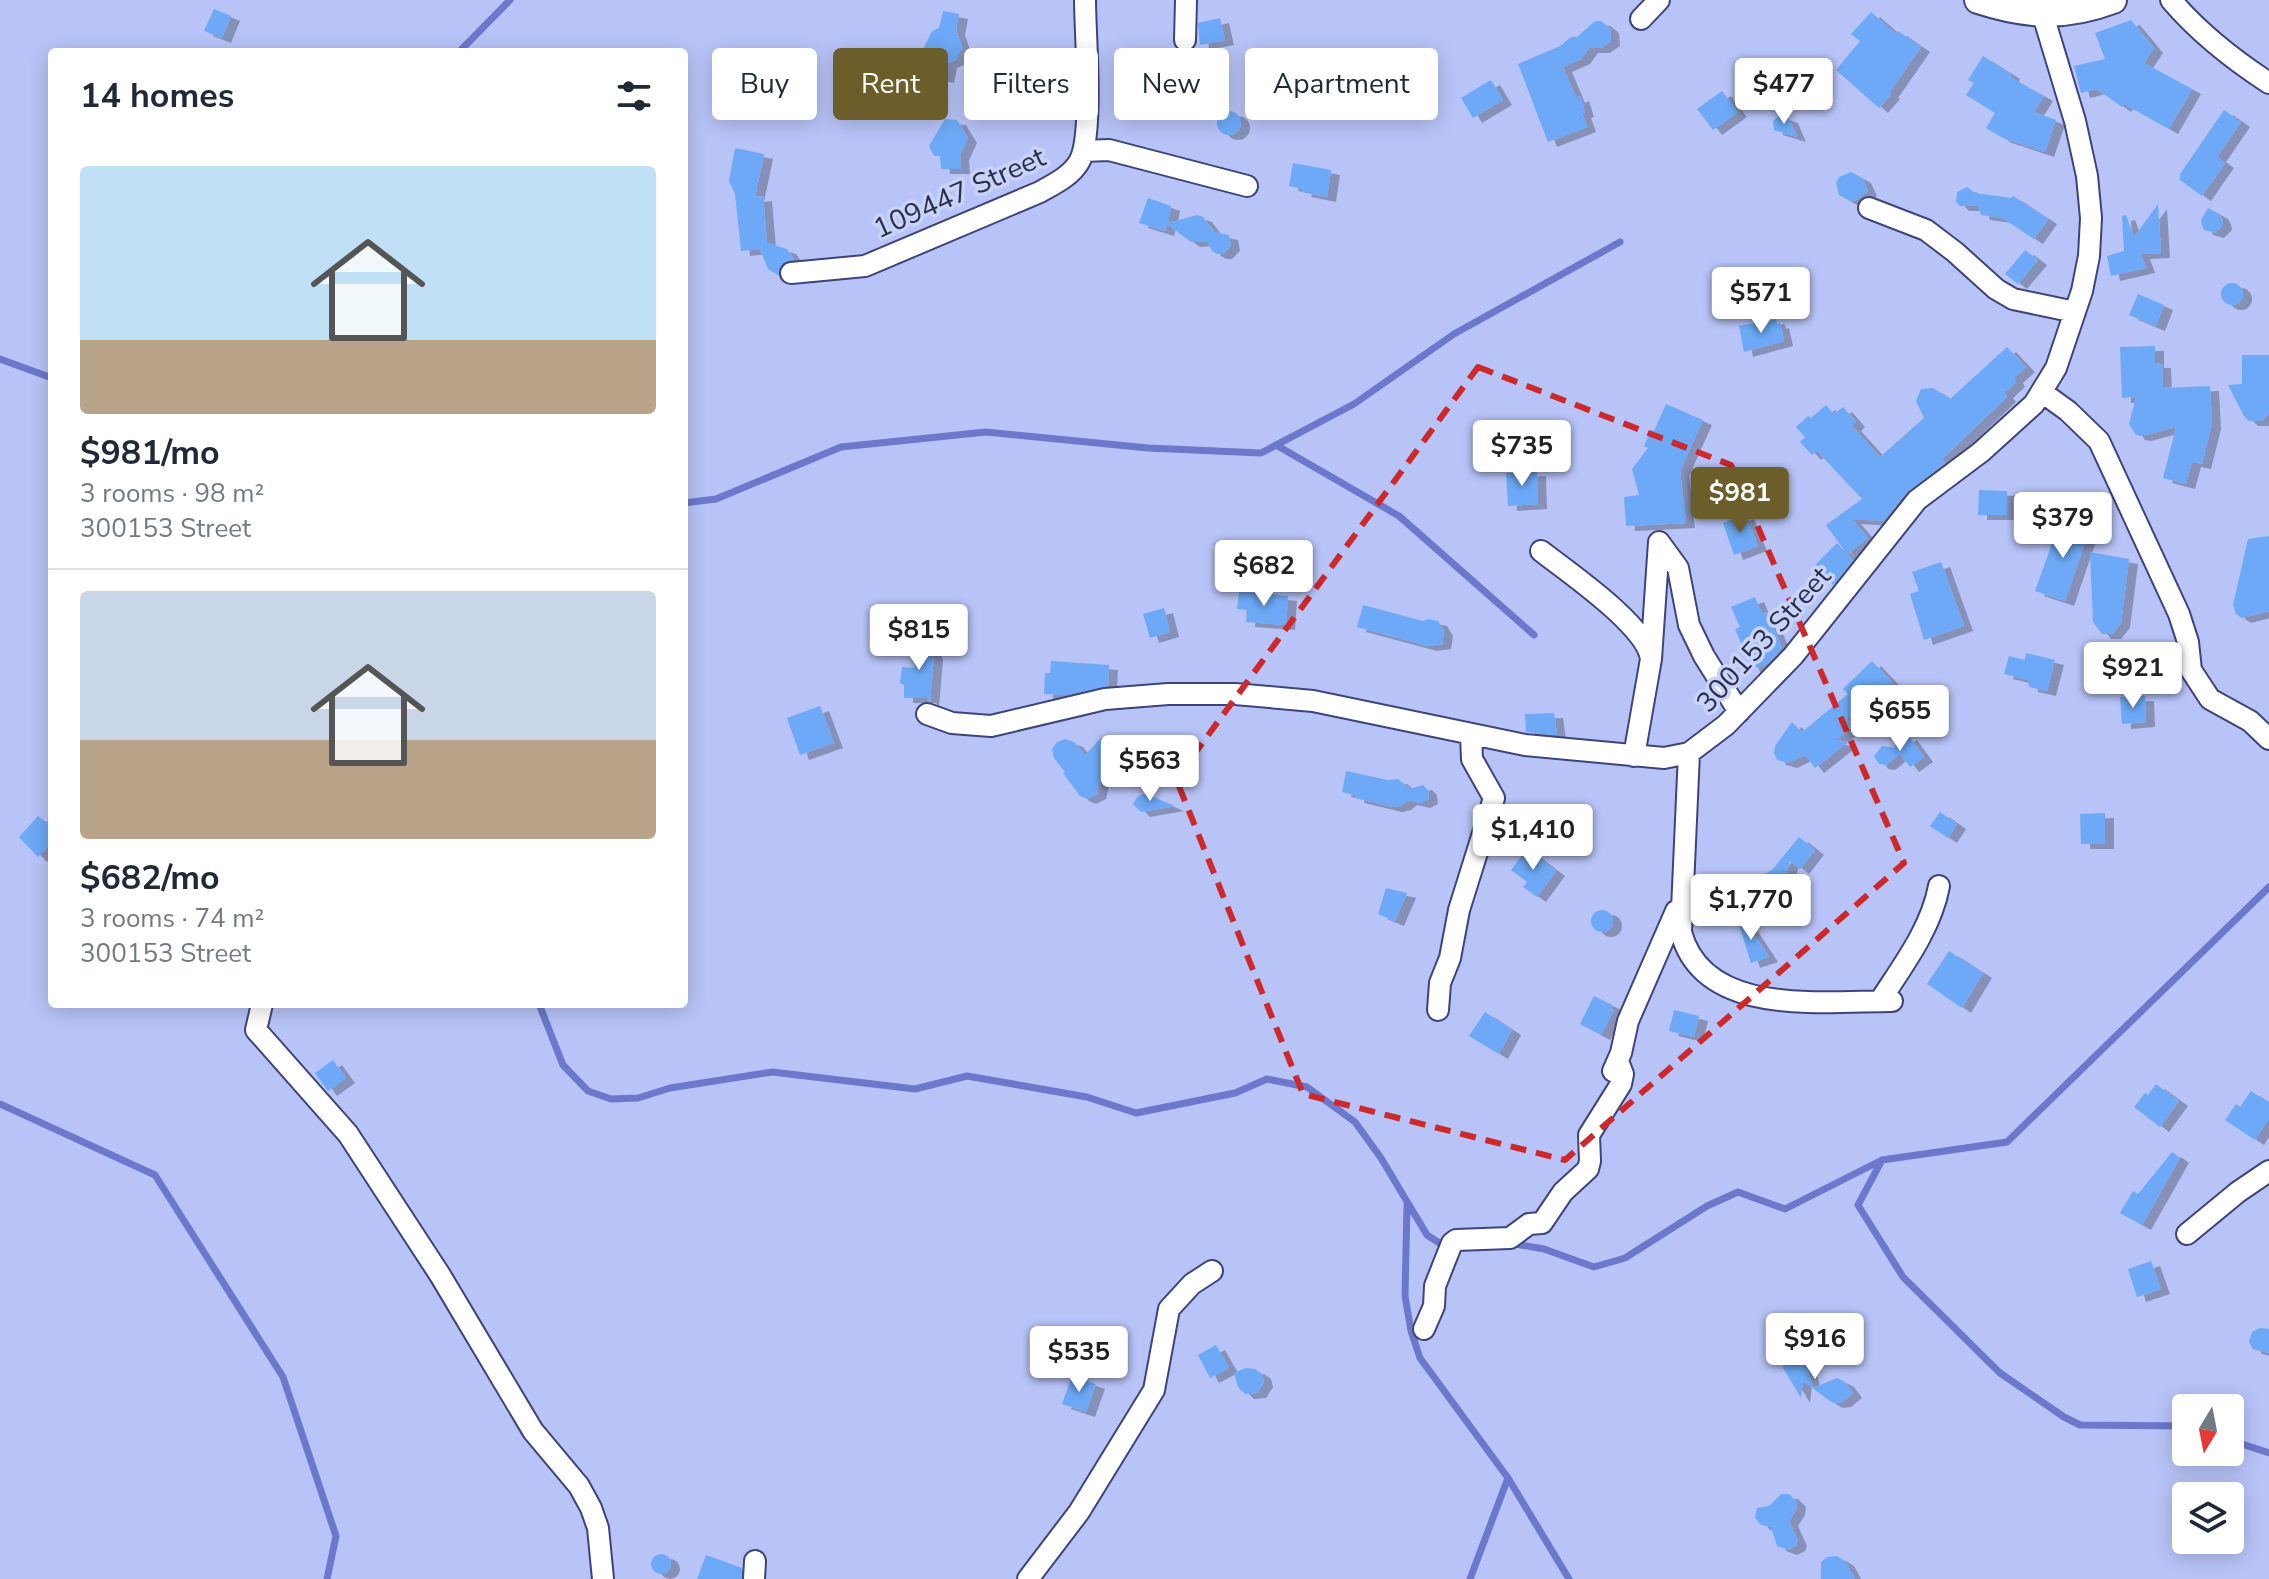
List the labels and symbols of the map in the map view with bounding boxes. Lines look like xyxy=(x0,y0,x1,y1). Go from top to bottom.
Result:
pin: $477 xyxy=(1737,58,1831,126)
street label: 109447 Street xyxy=(867,138,1052,248)
pin: $571 xyxy=(1714,267,1808,335)
pin: $735 xyxy=(1475,420,1569,488)
pin: $981 xyxy=(1693,467,1787,535)
pin: $379 xyxy=(2016,492,2110,560)
pin: $682 xyxy=(1217,540,1311,608)
street label: 300153 Street xyxy=(1688,558,1840,721)
pin: $815 xyxy=(872,604,966,672)
pin: $921 xyxy=(2086,642,2180,710)
pin: $655 xyxy=(1853,685,1947,753)
pin: $563 xyxy=(1103,735,1197,803)
pin: $1,410 xyxy=(1468,804,1598,872)
pin: $1,770 xyxy=(1686,874,1816,942)
pin: $916 xyxy=(1768,1313,1862,1381)
pin: $535 xyxy=(1032,1326,1126,1394)
north arrow xyxy=(2172,1394,2244,1466)

